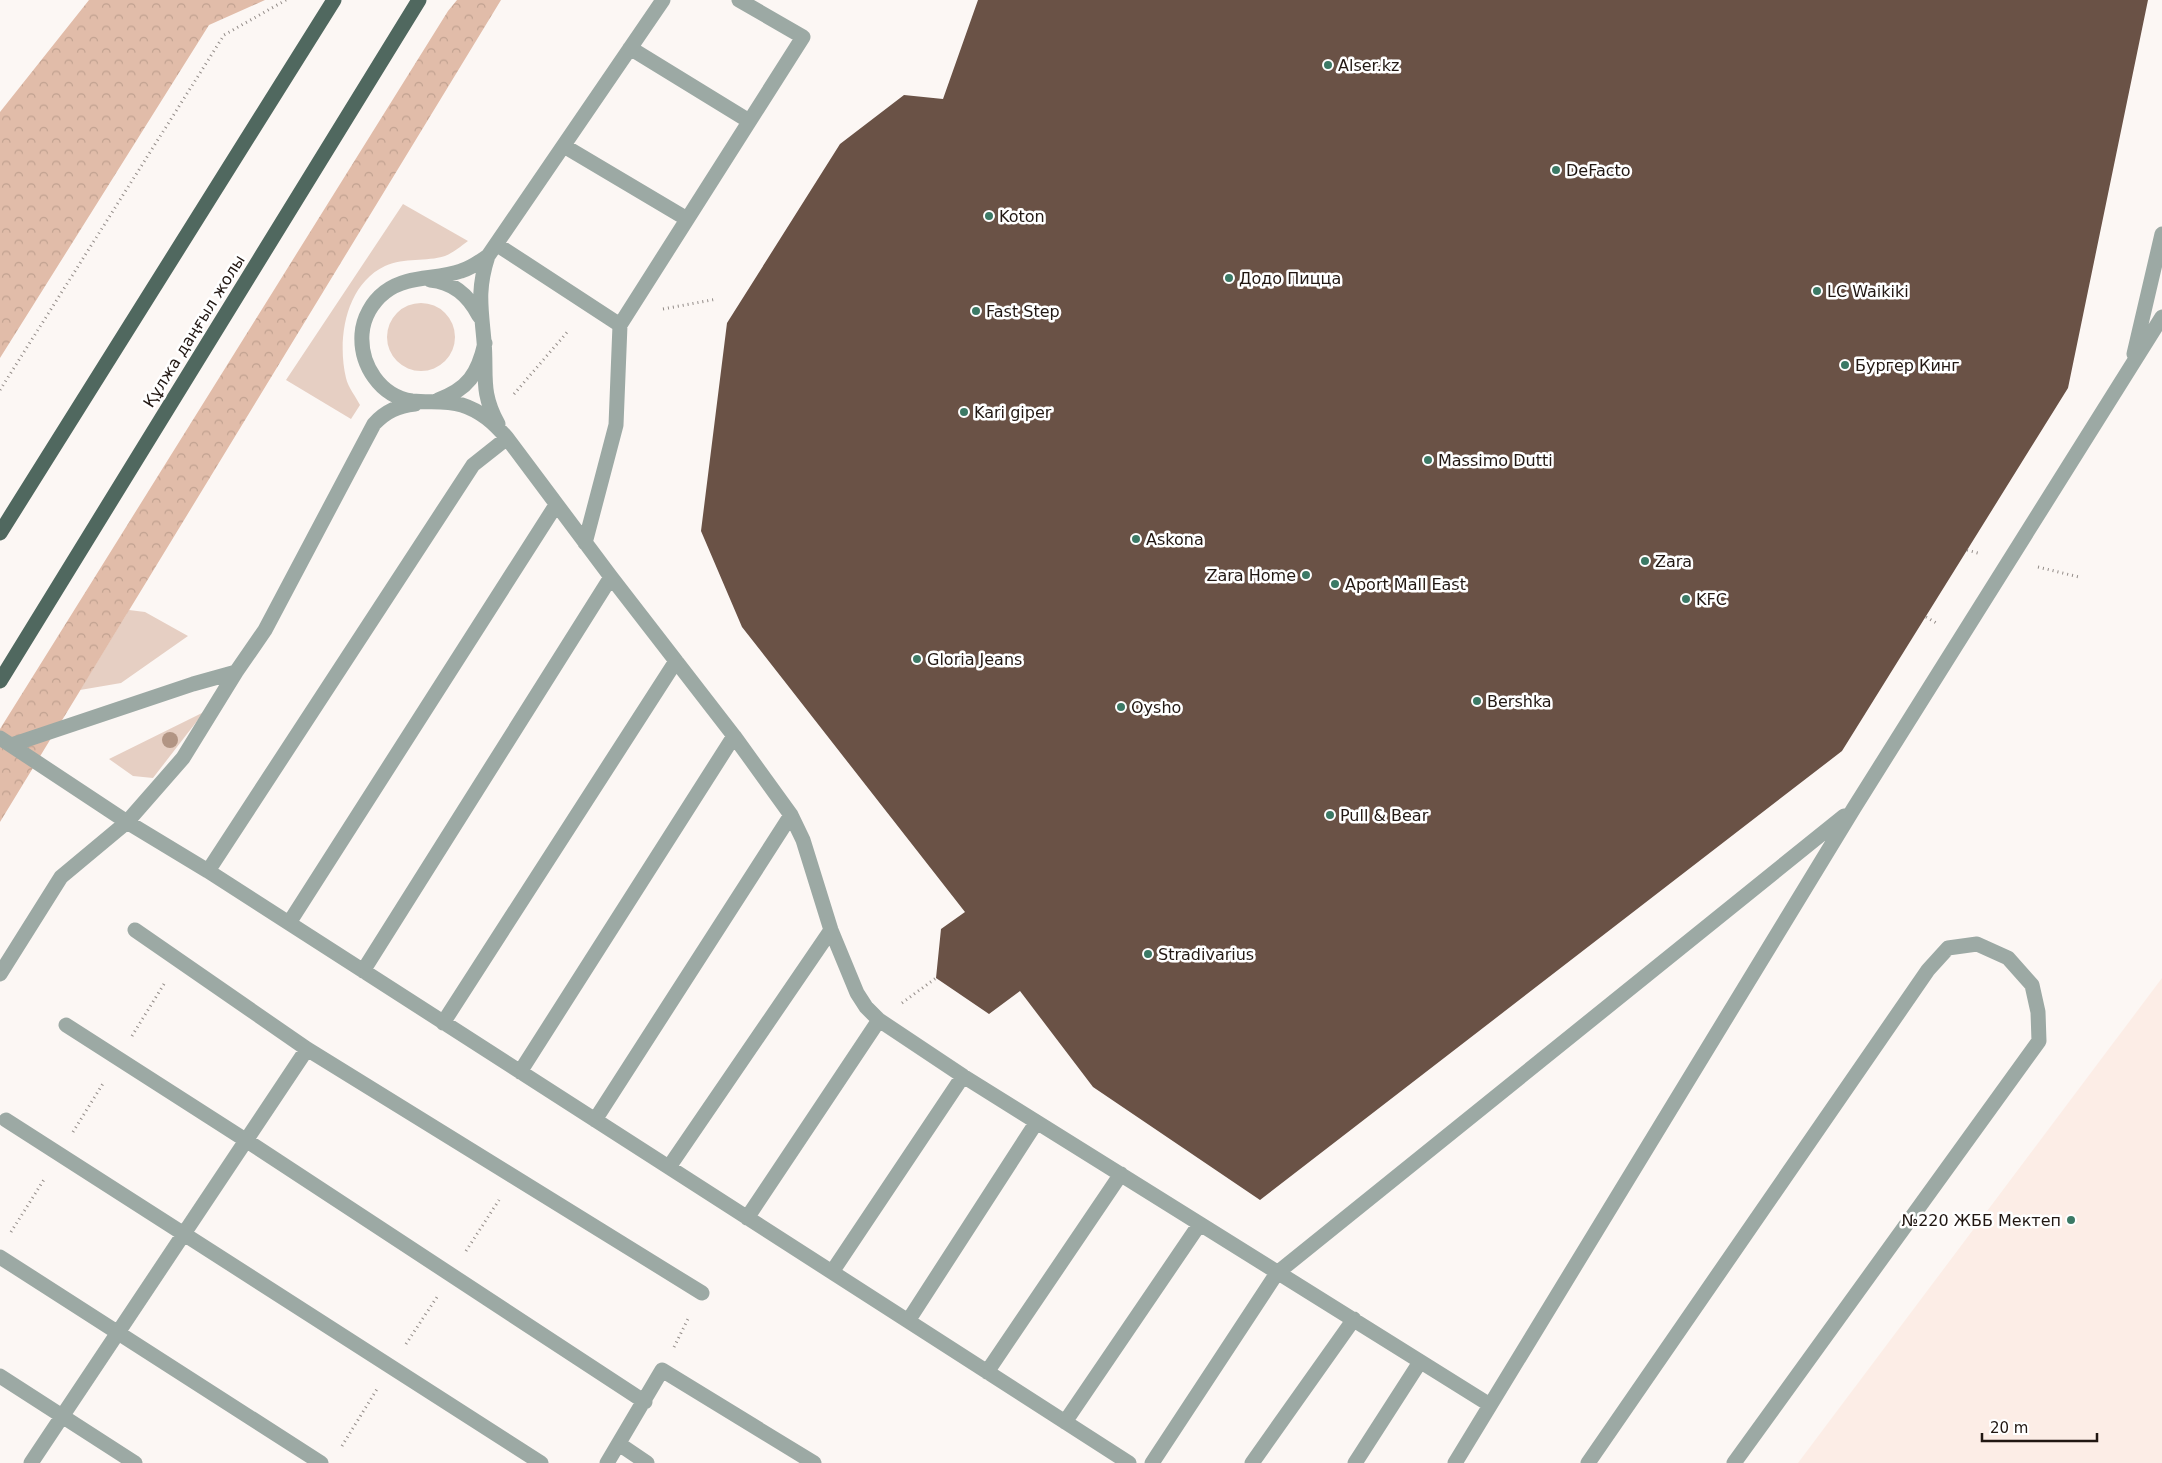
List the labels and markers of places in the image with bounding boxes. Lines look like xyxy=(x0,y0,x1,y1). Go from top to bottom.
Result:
place label: Alser.kz xyxy=(1338,56,1399,75)
marker: Alser.kz xyxy=(1322,59,1334,71)
place label: DeFacto xyxy=(1566,161,1631,180)
marker: DeFacto xyxy=(1550,164,1562,176)
place label: Koton xyxy=(999,207,1045,226)
marker: Koton xyxy=(983,210,995,222)
place label: Додо Пицца xyxy=(1239,269,1341,288)
marker: Додо Пицца xyxy=(1223,272,1235,284)
place label: LC Waikiki xyxy=(1827,282,1909,301)
marker: LC Waikiki xyxy=(1811,285,1823,297)
place label: Fast Step xyxy=(986,302,1060,321)
marker: Fast Step xyxy=(970,305,982,317)
place label: Бургер Кинг xyxy=(1855,356,1960,375)
marker: Бургер Кинг xyxy=(1839,359,1851,371)
place label: Kari giper xyxy=(974,403,1052,422)
marker: Kari giper xyxy=(958,406,970,418)
place label: Massimo Dutti xyxy=(1438,451,1553,470)
marker: Massimo Dutti xyxy=(1422,454,1434,466)
place label: Askona xyxy=(1146,530,1204,549)
marker: Askona xyxy=(1130,533,1142,545)
place label: Zara xyxy=(1655,552,1692,571)
marker: Zara xyxy=(1639,555,1651,567)
place label: Zara Home xyxy=(1207,566,1296,585)
marker: Zara Home xyxy=(1300,569,1312,581)
place label: Aport Mall East xyxy=(1345,575,1466,594)
marker: Aport Mall East xyxy=(1329,578,1341,590)
place label: KFC xyxy=(1696,590,1727,609)
marker: KFC xyxy=(1680,593,1692,605)
place label: Gloria Jeans xyxy=(927,650,1022,669)
marker: Gloria Jeans xyxy=(911,653,923,665)
place label: Bershka xyxy=(1487,692,1552,711)
marker: Bershka xyxy=(1471,695,1483,707)
place label: Oysho xyxy=(1131,698,1181,717)
marker: Oysho xyxy=(1115,701,1127,713)
place label: Pull & Bear xyxy=(1340,806,1429,825)
marker: Pull & Bear xyxy=(1324,809,1336,821)
place label: Stradivarius xyxy=(1158,945,1254,964)
marker: Stradivarius xyxy=(1142,948,1154,960)
place label: №220 ЖББ Мектеп xyxy=(1902,1211,2061,1230)
marker: №220 ЖББ Мектеп xyxy=(2065,1214,2077,1226)

